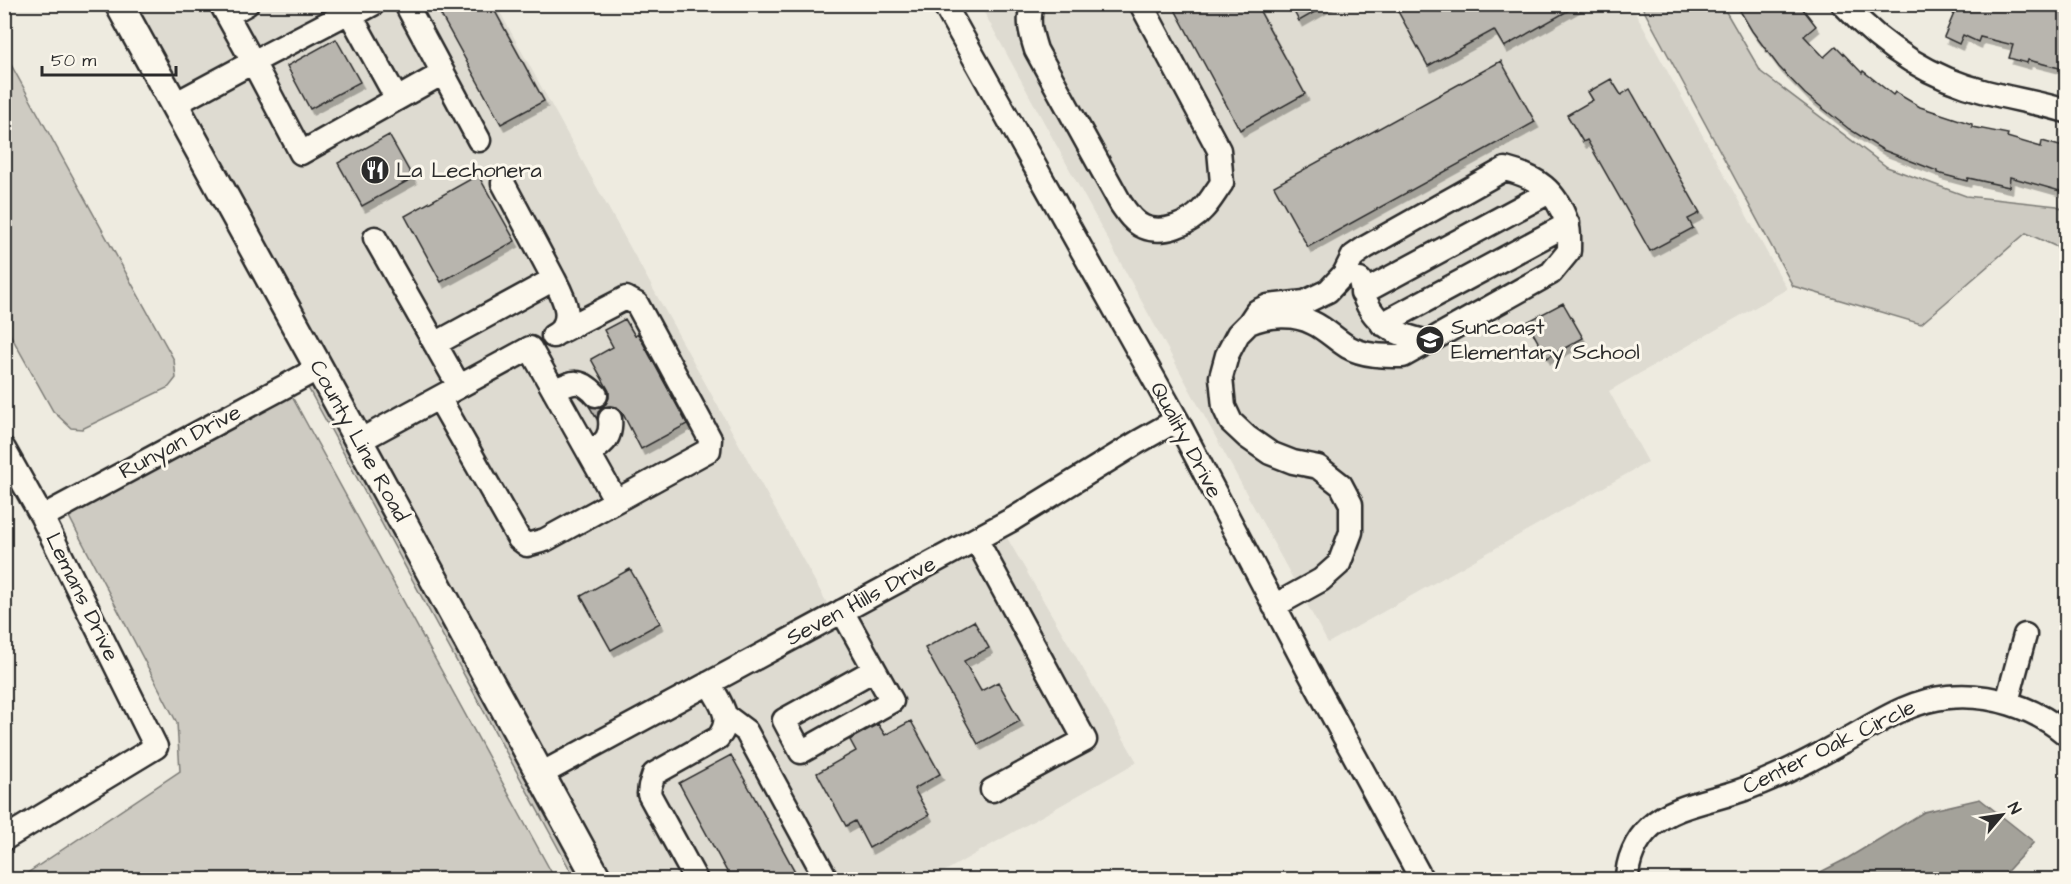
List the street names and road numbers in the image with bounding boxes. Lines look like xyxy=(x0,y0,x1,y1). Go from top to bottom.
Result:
street label: County Line Road xyxy=(301,354,416,528)
street label: Quality Drive xyxy=(1141,376,1230,504)
street label: Runyan Drive xyxy=(114,397,247,488)
street label: Lemans Drive xyxy=(38,528,127,666)
street label: Seven Hills Drive xyxy=(781,548,941,654)
street label: Center Oak Circle xyxy=(1737,692,1921,802)

